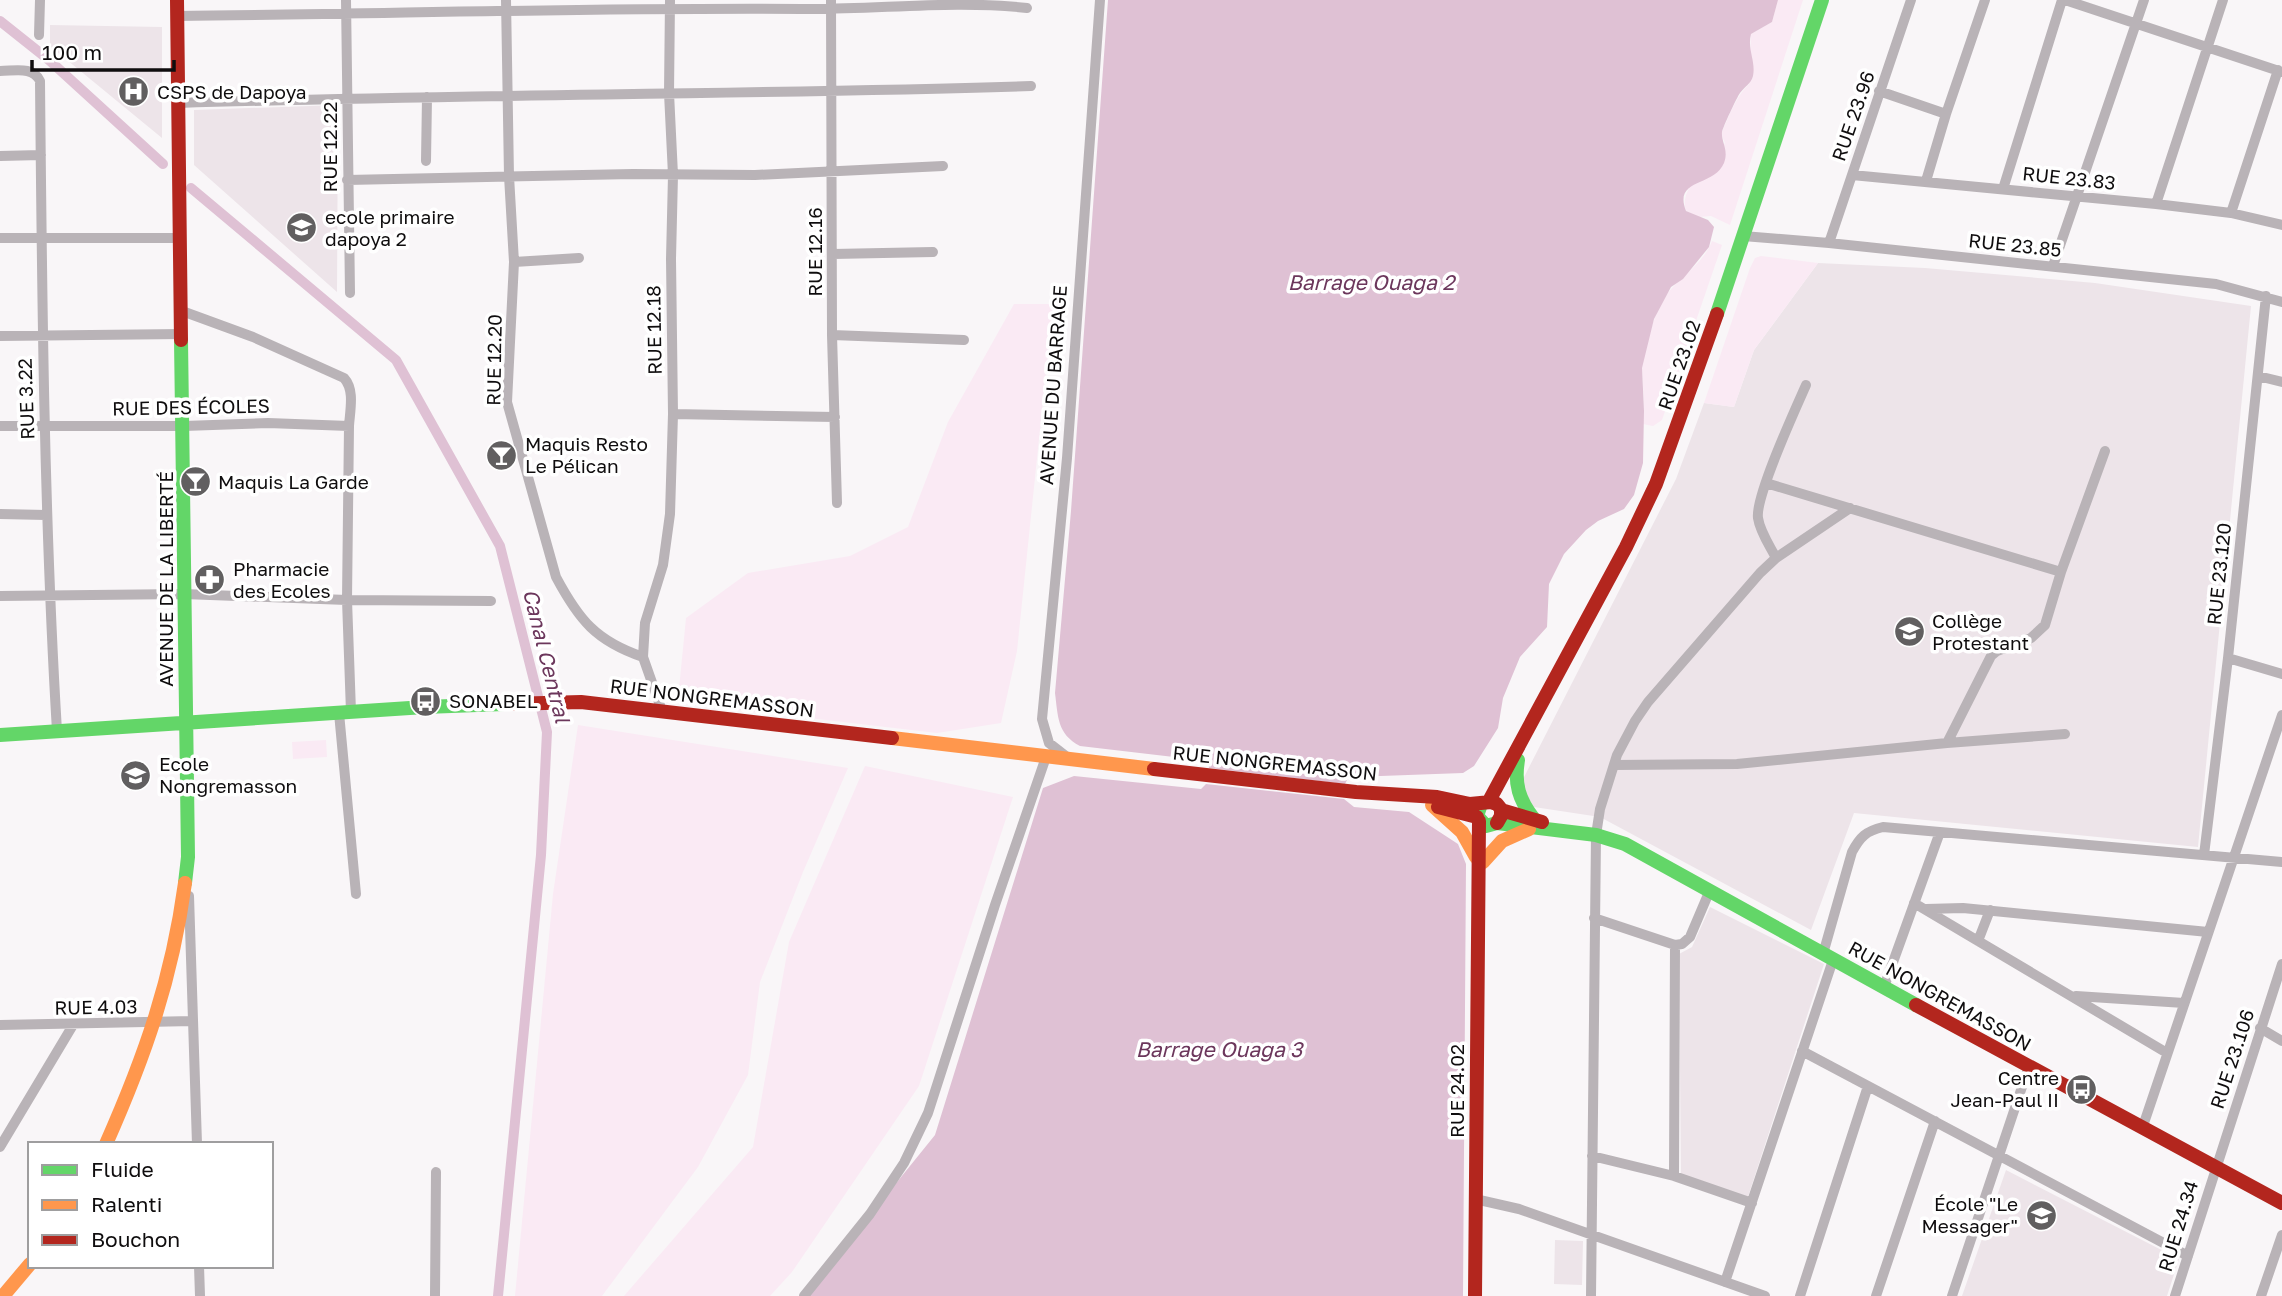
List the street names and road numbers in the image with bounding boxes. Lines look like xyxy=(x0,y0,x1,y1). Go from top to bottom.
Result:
street label: RUE 23.96 xyxy=(1826,68,1879,164)
street label: RUE 12.22 xyxy=(318,102,341,192)
street label: RUE 23.83 xyxy=(2021,161,2117,194)
street label: RUE 12.16 xyxy=(803,207,826,297)
street label: RUE 23.85 xyxy=(1967,228,2063,261)
street label: AVENUE DU BARRAGE xyxy=(1034,284,1071,486)
street label: RUE 12.18 xyxy=(641,285,666,375)
street label: RUE 12.20 xyxy=(481,314,506,406)
street label: RUE 23.02 xyxy=(1652,317,1705,413)
street label: RUE 3.22 xyxy=(13,358,38,440)
street label: RUE DES ÉCOLES xyxy=(112,394,270,419)
street label: AVENUE DE LA LIBERTÉ xyxy=(154,471,177,687)
street label: RUE 23.120 xyxy=(2202,522,2235,626)
street label: RUE NONGREMASSON xyxy=(609,674,815,721)
street label: RUE NONGREMASSON xyxy=(1172,740,1378,785)
street label: RUE NONGREMASSON xyxy=(1845,936,2036,1055)
street label: RUE 4.03 xyxy=(54,994,138,1019)
street label: RUE 23.106 xyxy=(2205,1006,2258,1112)
street label: RUE 24.02 xyxy=(1445,1044,1468,1138)
street label: RUE 24.34 xyxy=(2153,1178,2202,1274)

